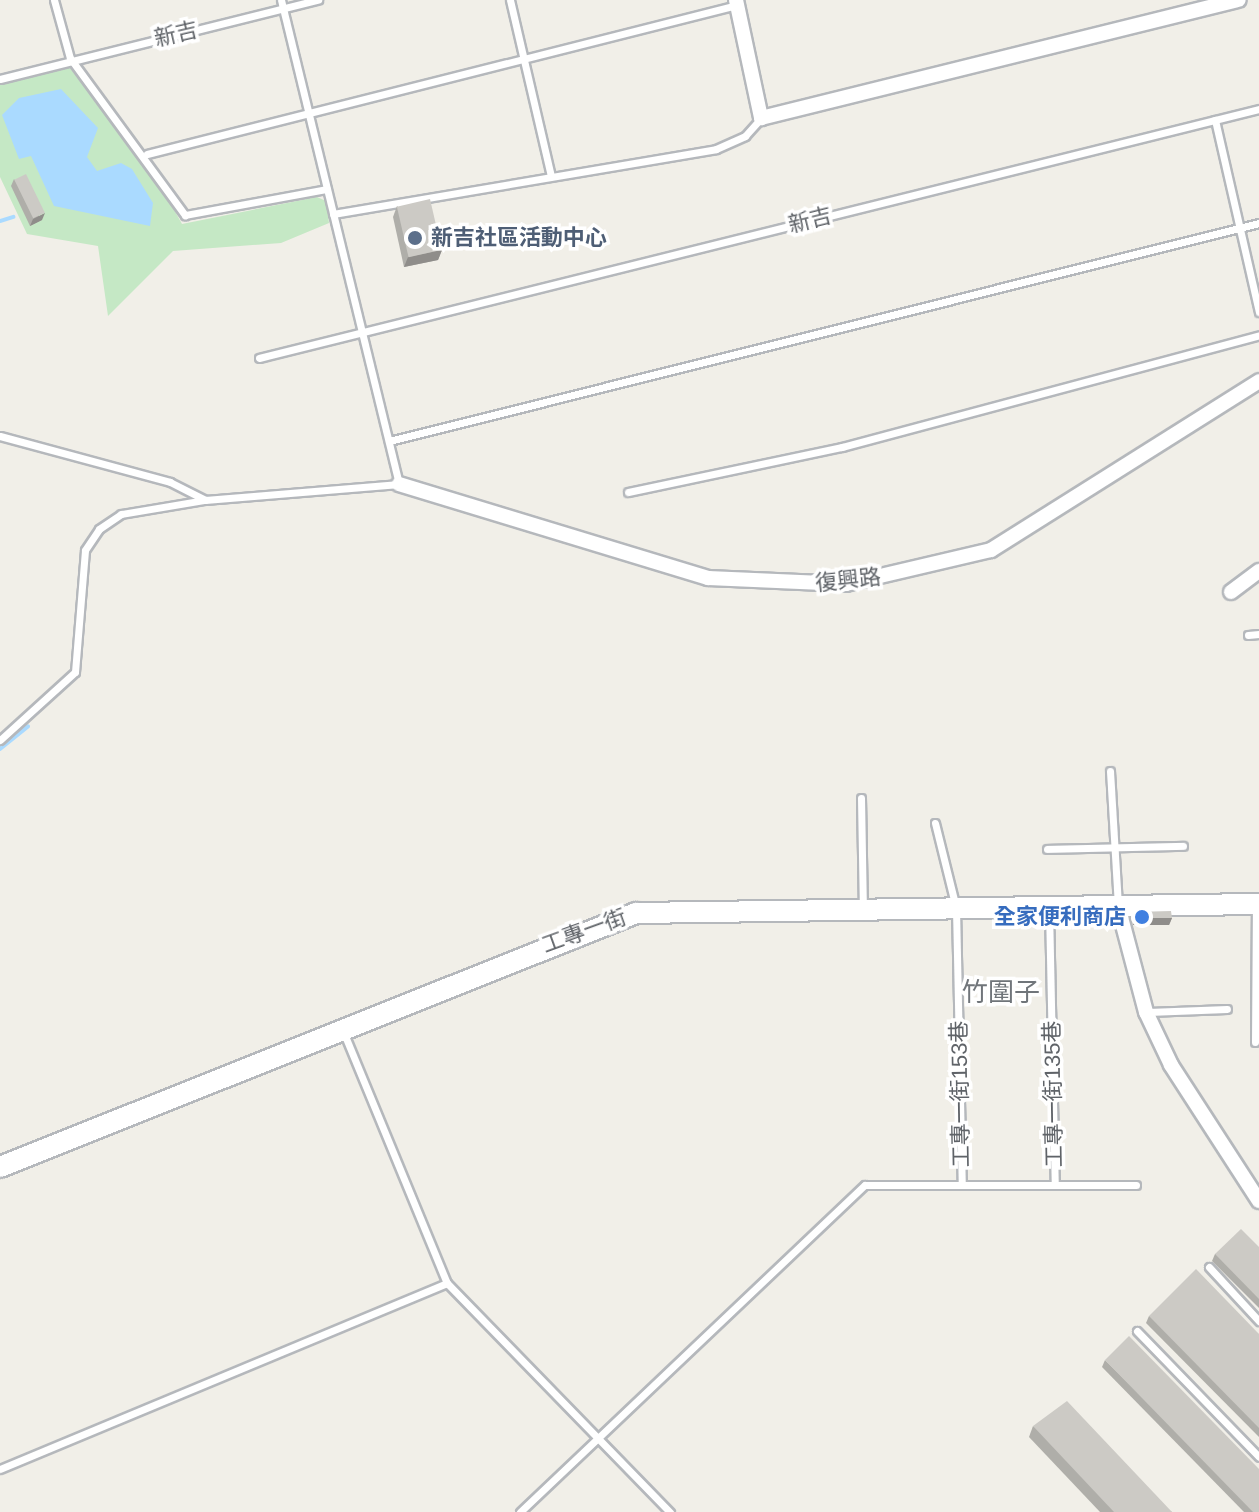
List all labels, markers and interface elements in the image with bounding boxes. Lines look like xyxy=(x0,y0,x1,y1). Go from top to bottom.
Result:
street label: 新吉 xyxy=(152,16,200,52)
street label: 新吉 xyxy=(785,202,835,238)
place label: 新吉社區活動中心 xyxy=(431,225,607,251)
marker: 新吉社區活動中心 xyxy=(406,229,424,247)
street label: 復興路 xyxy=(814,563,882,597)
street label: 工專一街 xyxy=(538,904,630,958)
place label: 全家便利商店 xyxy=(994,904,1126,930)
marker: 全家便利商店 xyxy=(1133,908,1151,926)
district label: 竹圍子 xyxy=(962,977,1040,1009)
street label: 工專一街153巷 xyxy=(946,1020,974,1168)
street label: 工專一街135巷 xyxy=(1039,1020,1067,1168)

